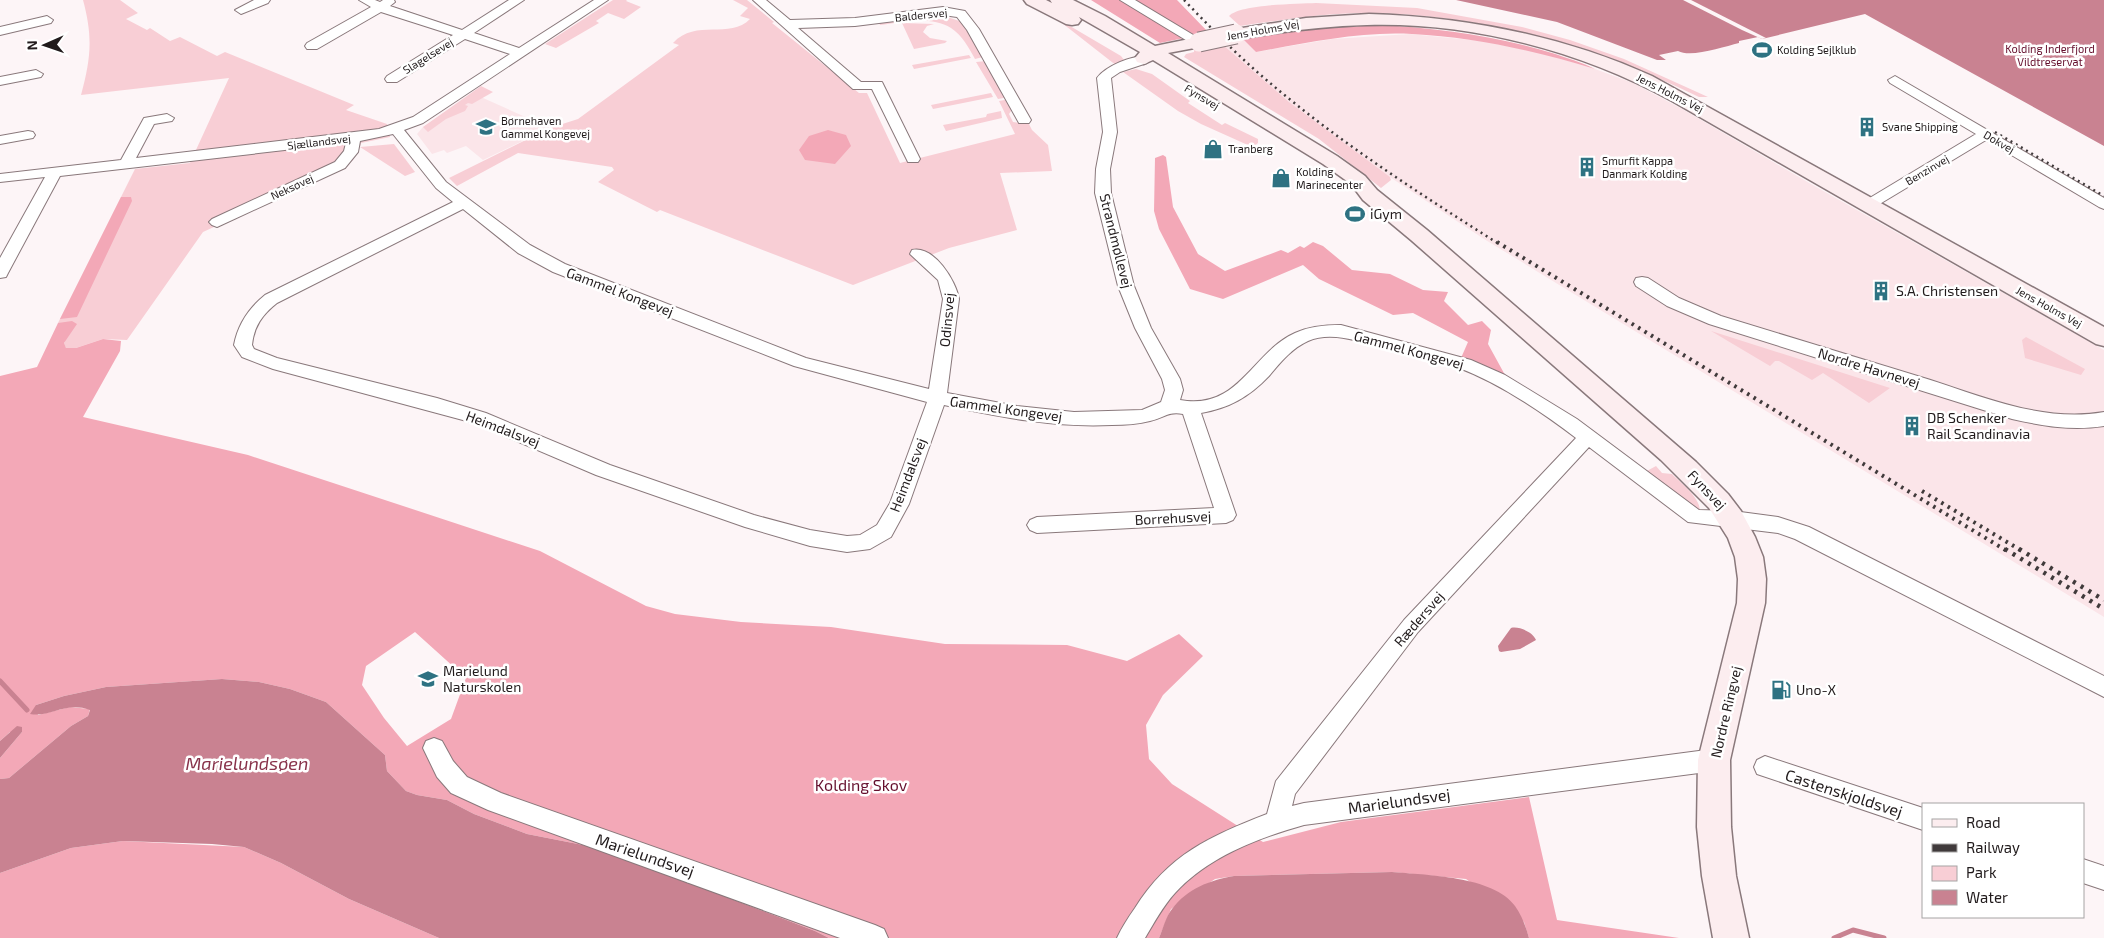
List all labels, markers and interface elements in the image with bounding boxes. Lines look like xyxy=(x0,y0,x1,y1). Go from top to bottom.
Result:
street label: Baldersvej xyxy=(894,5,948,25)
street label: Jens Holms Vej xyxy=(1226,17,1300,43)
north arrow xyxy=(20,20,70,70)
street label: Slagelsevej xyxy=(400,35,456,77)
sports icon: Kolding Sejlklub xyxy=(1751,39,1773,61)
text: N xyxy=(23,40,40,51)
park label: Kolding Inderfjord Vildtreservat xyxy=(2005,42,2095,68)
place label: Kolding Sejlklub xyxy=(1777,43,1856,57)
street label: Jens Holms Vej xyxy=(1634,70,1706,116)
street label: Fynsvej xyxy=(1182,81,1222,113)
place label: Børnehaven Gammel Kongevej xyxy=(501,114,590,141)
school or university icon: Børnehaven Gammel Kongevej xyxy=(475,116,497,138)
building icon: Svane Shipping xyxy=(1856,116,1878,138)
place label: Svane Shipping xyxy=(1882,120,1958,133)
street label: Dokvej xyxy=(1981,128,2017,156)
street label: Sjællandsvej xyxy=(287,131,351,153)
shop icon: Tranberg xyxy=(1202,138,1224,160)
place label: Tranberg xyxy=(1228,142,1273,155)
street label: Benzinvej xyxy=(1903,152,1951,188)
place label: Smurfit Kappa Danmark Kolding xyxy=(1602,154,1687,180)
building icon: Smurfit Kappa Danmark Kolding xyxy=(1576,156,1598,178)
place label: Kolding Marinecenter xyxy=(1296,165,1364,191)
shop icon: Kolding Marinecenter xyxy=(1270,167,1292,189)
street label: Neksøvej xyxy=(268,171,316,203)
street label: Strandmøllevej xyxy=(1097,192,1136,290)
sports icon: iGym xyxy=(1344,203,1366,225)
place label: iGym xyxy=(1370,205,1402,222)
street label: Gammel Kongevej xyxy=(564,263,676,320)
building icon: S.A. Christensen xyxy=(1870,280,1892,302)
place label: S.A. Christensen xyxy=(1896,282,1998,299)
street label: Jens Holms Vej xyxy=(2014,283,2084,331)
street label: Odinsvej xyxy=(936,292,957,348)
street label: Gammel Kongevej xyxy=(1352,327,1466,372)
street label: Nordre Havnevej xyxy=(1816,344,1922,391)
street label: Gammel Kongevej xyxy=(949,392,1063,425)
street label: Heimdalsvej xyxy=(464,407,543,450)
place label: DB Schenker Rail Scandinavia xyxy=(1927,409,2030,442)
building icon: DB Schenker Rail Scandinavia xyxy=(1901,415,1923,437)
street label: Heimdalsvej xyxy=(886,435,929,514)
street label: Fynsvej xyxy=(1685,466,1730,513)
street label: Borrehusvej xyxy=(1134,507,1212,528)
street label: Rædersvej xyxy=(1390,588,1447,650)
place label: Marielund Naturskolen xyxy=(443,662,521,695)
street label: Nordre Ringvej xyxy=(1707,664,1744,760)
school or university icon: Marielund Naturskolen xyxy=(417,668,439,690)
fuel station icon: Uno-X xyxy=(1770,679,1792,701)
place label: Uno-X xyxy=(1796,681,1836,698)
water label: Marielundsøen xyxy=(186,752,308,774)
street label: Castenskjoldsvej xyxy=(1783,765,1905,821)
park label: Kolding Skov xyxy=(815,775,908,794)
street label: Marielundsvej xyxy=(1347,784,1451,818)
legend xyxy=(1922,803,2084,918)
text: Road xyxy=(1966,813,2001,831)
street label: Marielundsvej xyxy=(593,829,697,881)
text: Railway xyxy=(1966,838,2020,856)
text: Park xyxy=(1966,863,1997,881)
text: Water xyxy=(1966,888,2008,906)

